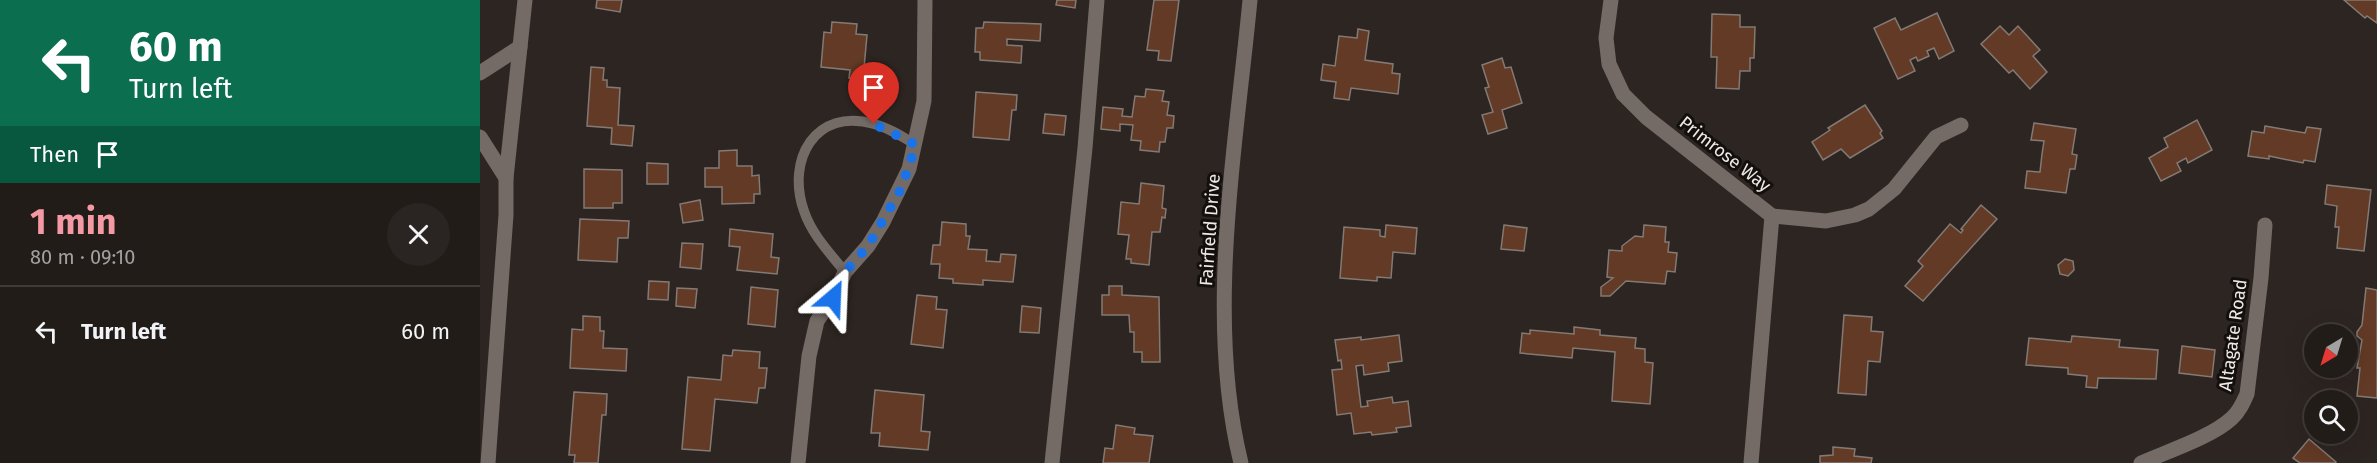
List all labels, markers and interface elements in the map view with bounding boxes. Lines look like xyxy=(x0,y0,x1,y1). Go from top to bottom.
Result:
text: 60 m xyxy=(129,22,223,72)
icon: left xyxy=(30,24,108,102)
pin xyxy=(848,62,899,124)
icon: arrive xyxy=(857,71,890,104)
text: Turn left xyxy=(129,73,232,105)
street label: Primrose Way xyxy=(1675,111,1775,197)
icon: arrive xyxy=(91,138,124,171)
text: Then xyxy=(30,141,79,168)
street label: Fairfield Drive xyxy=(1195,173,1225,287)
text: 1 min xyxy=(30,200,117,244)
button: close xyxy=(387,203,450,266)
text: 80 m · 09:10 xyxy=(30,245,135,269)
position arrow xyxy=(801,266,865,330)
street label: Altagate Road xyxy=(2214,278,2252,392)
icon: left xyxy=(30,315,63,348)
text: Turn left xyxy=(81,318,166,345)
text: 60 m xyxy=(401,318,450,345)
north arrow xyxy=(2304,324,2358,378)
map controls xyxy=(2304,324,2358,444)
button: search xyxy=(2304,390,2358,444)

